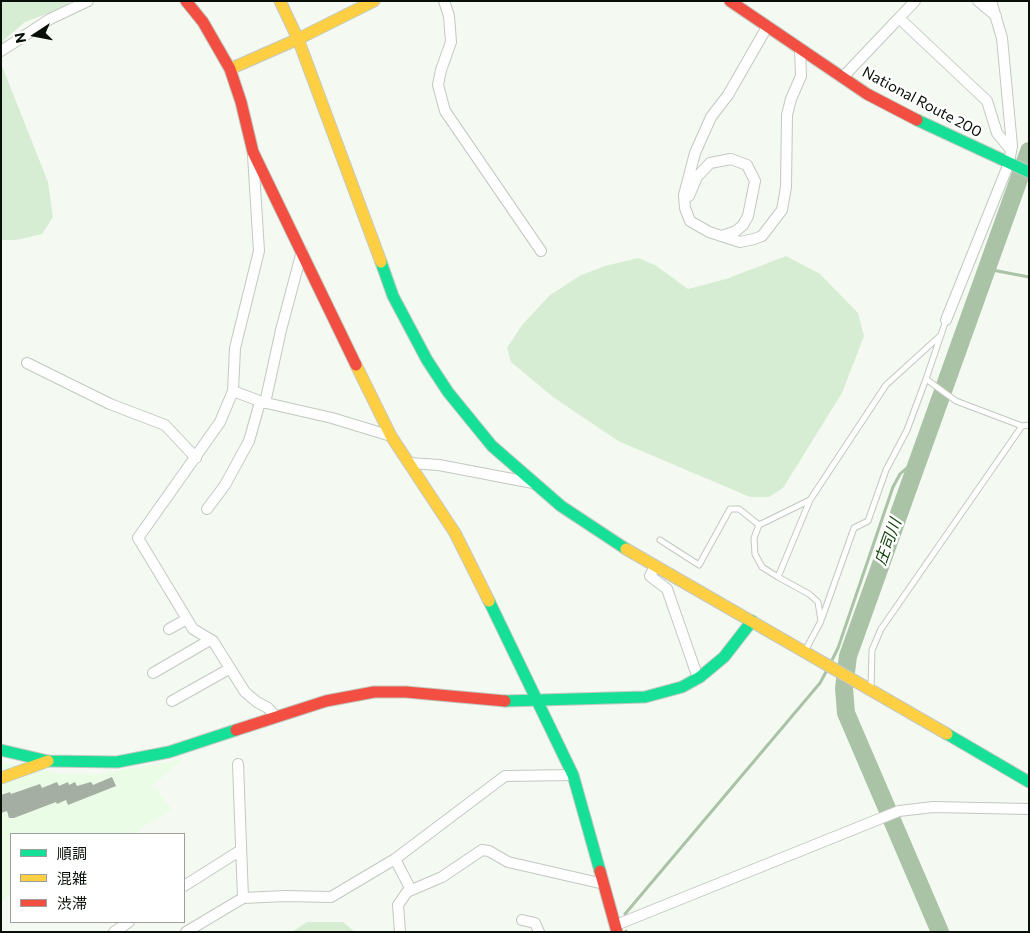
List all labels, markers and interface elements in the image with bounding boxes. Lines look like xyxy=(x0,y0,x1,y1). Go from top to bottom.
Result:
north arrow xyxy=(10,10,60,60)
text: N xyxy=(10,31,29,45)
street label: National Route 200 xyxy=(859,63,985,141)
water label: 庄司川 xyxy=(871,516,905,568)
legend xyxy=(10,833,185,923)
text: 順調 xyxy=(57,844,87,862)
text: 混雑 xyxy=(57,869,87,887)
text: 渋滞 xyxy=(57,894,87,912)

